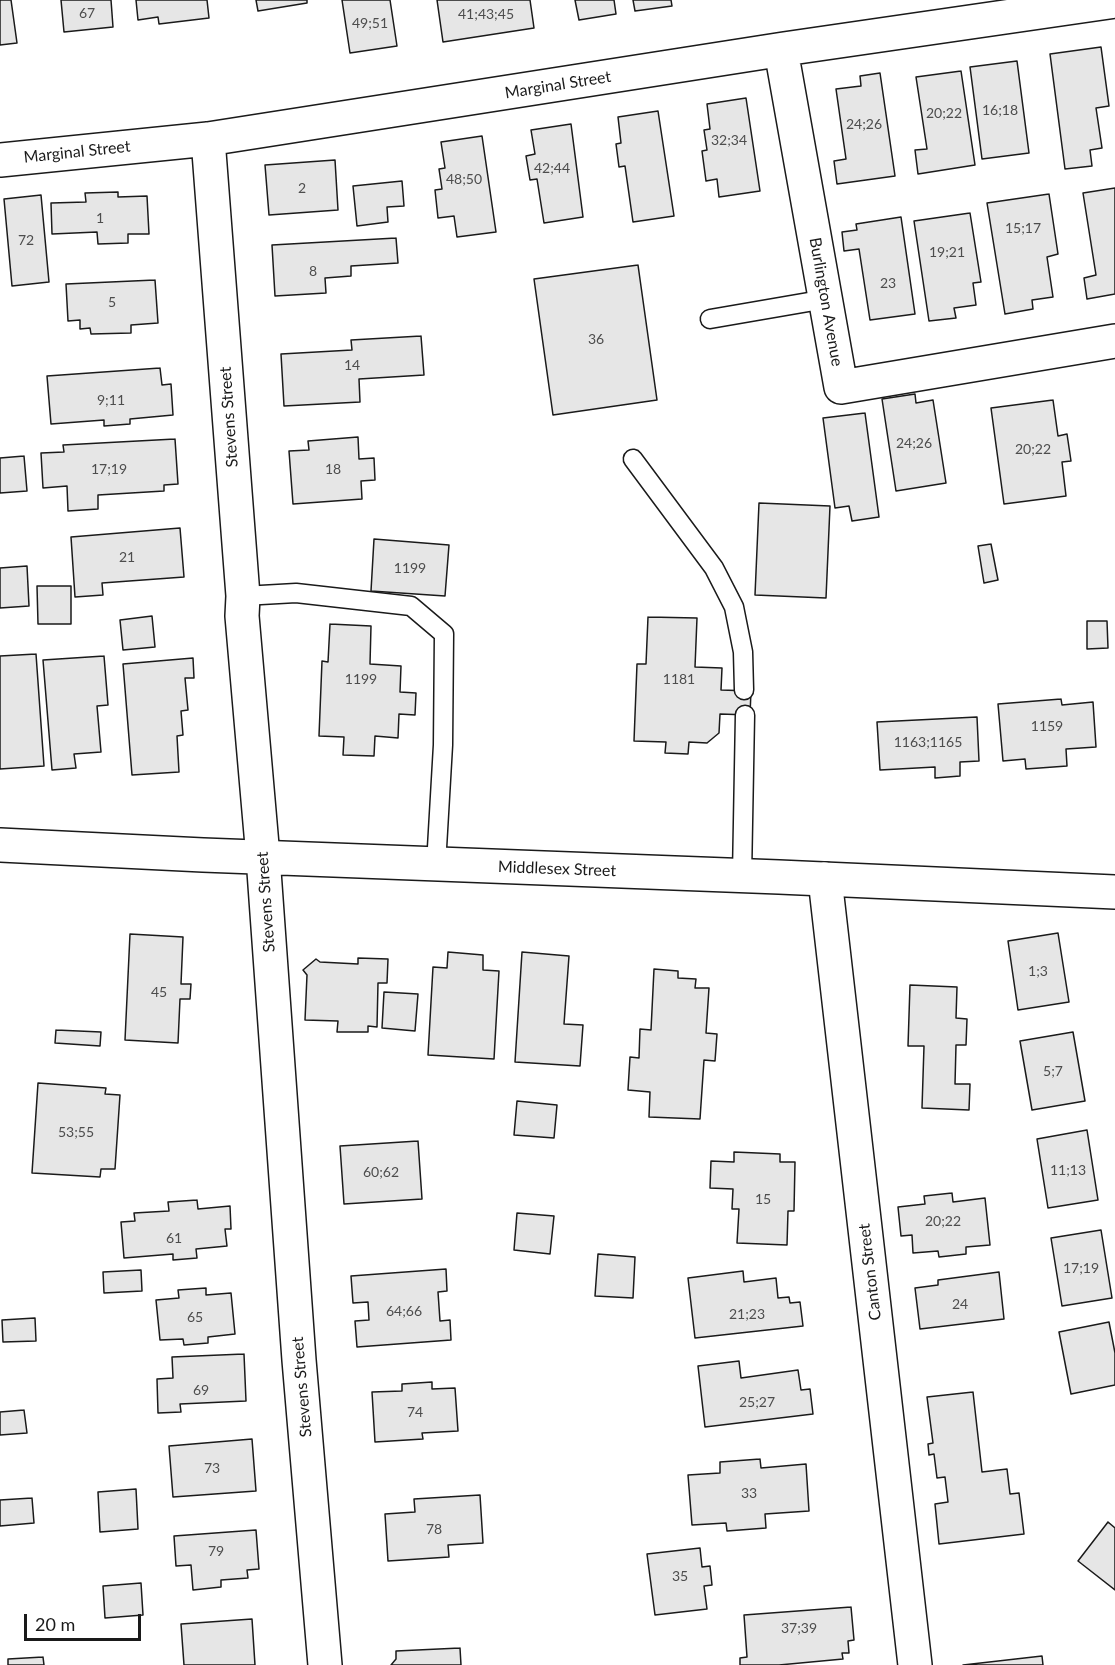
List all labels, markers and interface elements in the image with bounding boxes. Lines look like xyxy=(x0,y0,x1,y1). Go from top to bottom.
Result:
house number: 67 xyxy=(79,5,95,21)
house number: 41;43;45 xyxy=(458,6,514,22)
house number: 49;51 xyxy=(352,15,388,31)
street label: Marginal Street xyxy=(504,67,612,103)
house number: 16;18 xyxy=(982,102,1018,118)
house number: 20;22 xyxy=(926,105,962,121)
house number: 24;26 xyxy=(846,116,882,132)
house number: 32;34 xyxy=(711,132,747,148)
street label: Marginal Street xyxy=(23,137,131,167)
house number: 42;44 xyxy=(534,160,570,176)
house number: 48;50 xyxy=(446,171,482,187)
house number: 2 xyxy=(298,180,306,196)
house number: 1 xyxy=(96,210,104,226)
house number: 15;17 xyxy=(1005,220,1041,236)
house number: 72 xyxy=(18,232,34,248)
street label: Burlington Avenue xyxy=(805,236,847,368)
house number: 19;21 xyxy=(929,244,965,260)
house number: 8 xyxy=(309,263,317,279)
house number: 23 xyxy=(880,275,896,291)
house number: 5 xyxy=(108,294,116,310)
house number: 36 xyxy=(588,331,604,347)
house number: 14 xyxy=(344,357,360,373)
street label: Stevens Street xyxy=(216,366,242,468)
house number: 9;11 xyxy=(97,392,125,408)
house number: 24;26 xyxy=(896,435,932,451)
house number: 20;22 xyxy=(1015,441,1051,457)
house number: 17;19 xyxy=(91,461,127,477)
house number: 18 xyxy=(325,461,341,477)
house number: 21 xyxy=(119,549,135,565)
house number: 1199 xyxy=(394,560,426,576)
house number: 1199 xyxy=(345,671,377,687)
house number: 1181 xyxy=(663,671,695,687)
house number: 1159 xyxy=(1031,718,1063,734)
house number: 1163;1165 xyxy=(894,734,962,750)
street label: Stevens Street xyxy=(253,851,279,953)
street label: Middlesex Street xyxy=(498,857,616,881)
house number: 1;3 xyxy=(1028,963,1048,979)
house number: 45 xyxy=(151,984,167,1000)
house number: 5;7 xyxy=(1043,1063,1063,1079)
house number: 53;55 xyxy=(58,1124,94,1140)
house number: 11;13 xyxy=(1050,1162,1086,1178)
house number: 60;62 xyxy=(363,1164,399,1180)
house number: 15 xyxy=(755,1191,771,1207)
house number: 20;22 xyxy=(925,1213,961,1229)
street label: Canton Street xyxy=(855,1223,885,1321)
house number: 61 xyxy=(166,1230,182,1246)
house number: 17;19 xyxy=(1063,1260,1099,1276)
house number: 24 xyxy=(952,1296,968,1312)
house number: 64;66 xyxy=(386,1303,422,1319)
house number: 21;23 xyxy=(729,1306,765,1322)
house number: 65 xyxy=(187,1309,203,1325)
street label: Stevens Street xyxy=(288,1336,316,1438)
house number: 69 xyxy=(193,1382,209,1398)
house number: 25;27 xyxy=(739,1394,775,1410)
house number: 74 xyxy=(407,1404,423,1420)
house number: 73 xyxy=(204,1460,220,1476)
house number: 33 xyxy=(741,1485,757,1501)
house number: 78 xyxy=(426,1521,442,1537)
house number: 79 xyxy=(208,1543,224,1559)
house number: 35 xyxy=(672,1568,688,1584)
scale bar xyxy=(27,1602,144,1640)
text: 20 m xyxy=(35,1613,75,1635)
house number: 37;39 xyxy=(781,1620,817,1636)

